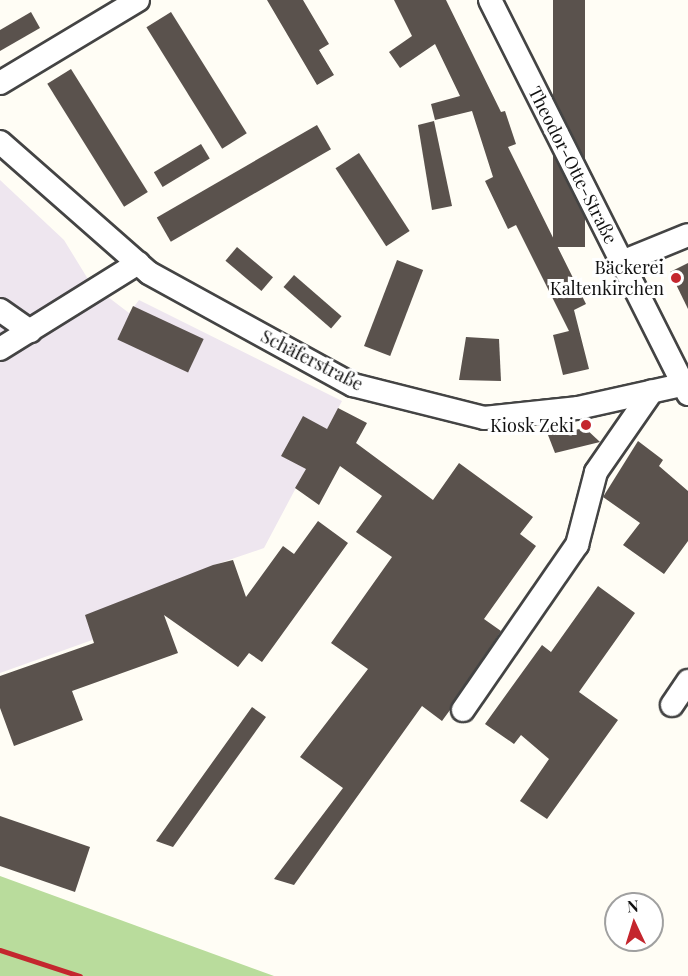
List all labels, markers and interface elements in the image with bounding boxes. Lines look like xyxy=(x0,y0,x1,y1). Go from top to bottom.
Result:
street label: Theodor-Otte-Straße xyxy=(524,83,622,247)
place label: Bäckerei Kaltenkirchen xyxy=(550,257,664,300)
marker: Bäckerei Kaltenkirchen xyxy=(669,271,683,285)
street label: Schäferstraße xyxy=(257,325,367,395)
place label: Kiosk Zeki xyxy=(490,414,574,436)
marker: Kiosk Zeki xyxy=(579,418,593,432)
north arrow xyxy=(604,892,664,952)
text: N xyxy=(626,895,639,916)

